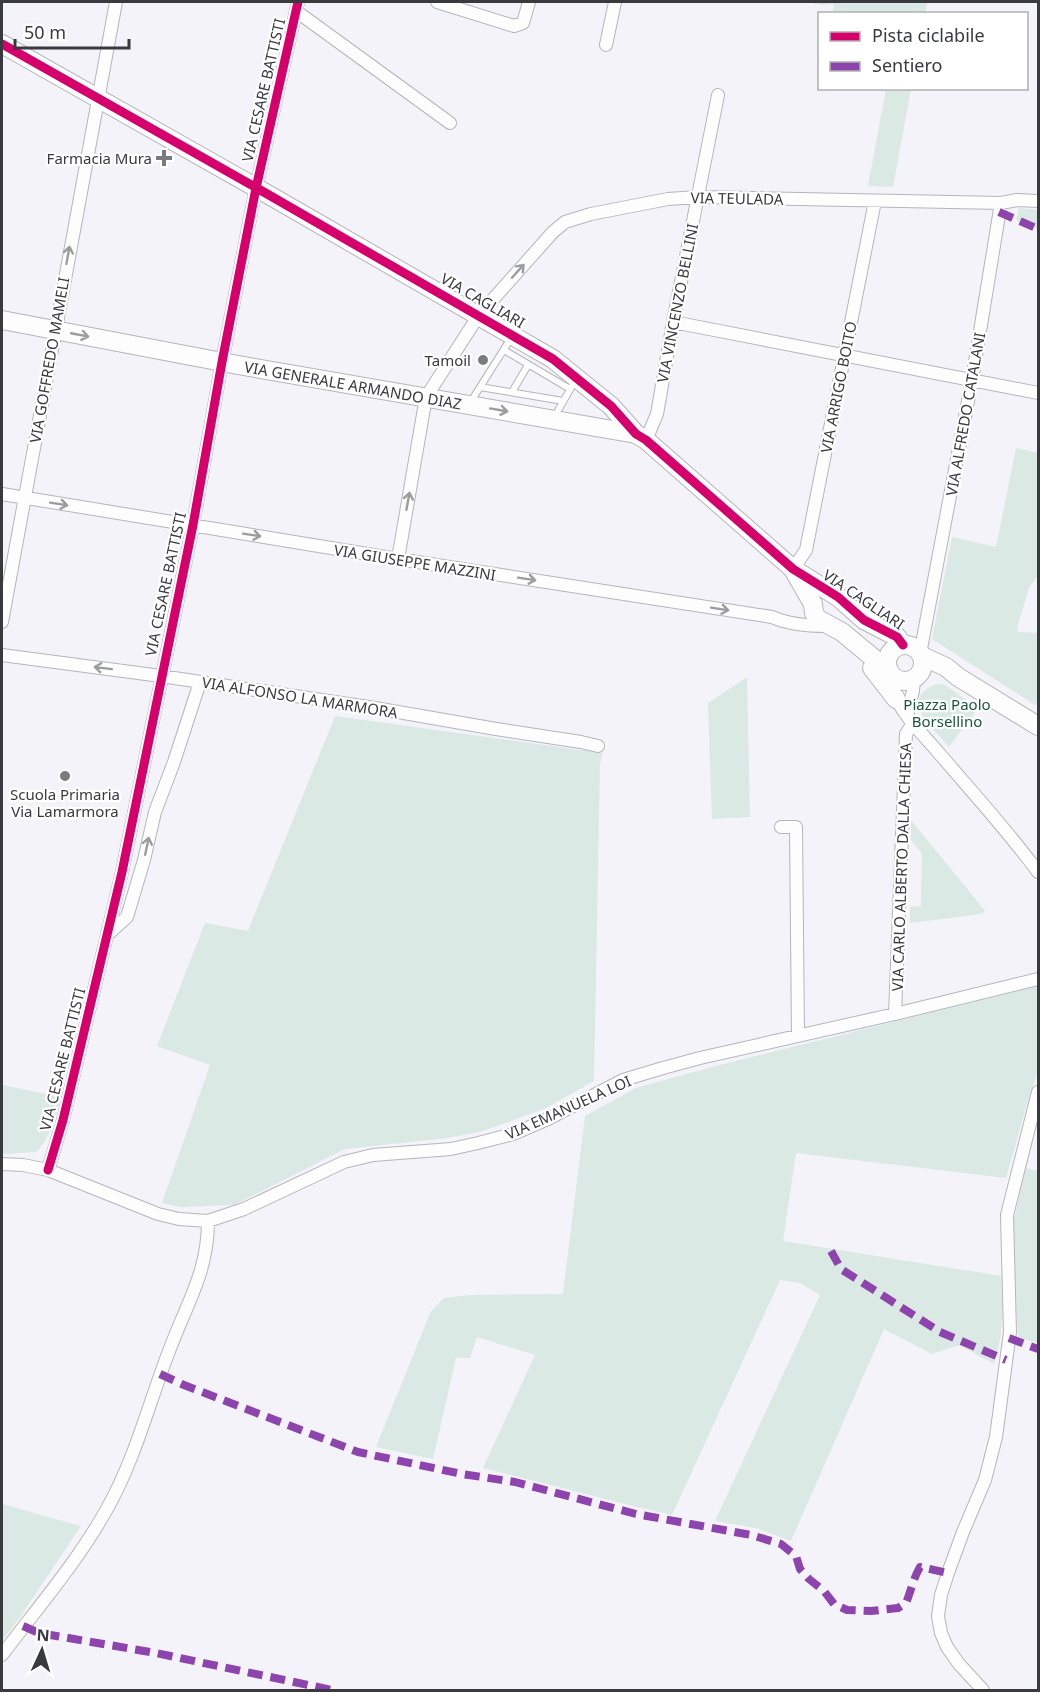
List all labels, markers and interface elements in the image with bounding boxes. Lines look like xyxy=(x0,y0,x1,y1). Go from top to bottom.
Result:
scale bar xyxy=(15,12,129,50)
legend xyxy=(818,12,1028,90)
street label: VIA CESARE BATTISTI xyxy=(237,16,289,164)
text: 50 m xyxy=(24,20,66,44)
text: Pista ciclabile xyxy=(872,23,985,47)
text: Sentiero xyxy=(872,53,942,77)
place label: Farmacia Mura xyxy=(47,148,152,168)
marker: Farmacia Mura xyxy=(157,151,171,165)
street label: VIA TEULADA xyxy=(690,187,784,209)
street label: VIA VINCENZO BELLINI xyxy=(652,222,702,384)
one-way arrow xyxy=(63,245,74,265)
one-way arrow xyxy=(511,264,525,279)
street label: VIA CAGLIARI xyxy=(437,268,529,332)
street label: VIA GOFFREDO MAMELI xyxy=(25,275,73,445)
street label: VIA ARRIGO BOITO xyxy=(815,319,861,455)
one-way arrow xyxy=(69,330,89,341)
street label: VIA ALFREDO CATALANI xyxy=(941,331,989,497)
place label: Tamoil xyxy=(425,350,471,370)
marker: Tamoil xyxy=(476,353,490,367)
street label: VIA GENERALE ARMANDO DIAZ xyxy=(243,356,463,414)
one-way arrow xyxy=(489,405,508,416)
one-way arrow xyxy=(403,492,414,512)
one-way arrow xyxy=(49,498,69,509)
street label: VIA CESARE BATTISTI xyxy=(140,510,190,658)
one-way arrow xyxy=(241,530,261,541)
street label: VIA GIUSEPPE MAZZINI xyxy=(333,539,497,585)
street label: VIA CAGLIARI xyxy=(819,564,909,634)
one-way arrow xyxy=(517,574,537,585)
one-way arrow xyxy=(709,604,729,615)
one-way arrow xyxy=(94,663,113,674)
street label: VIA ALFONSO LA MARMORA xyxy=(201,672,400,722)
park label: Piazza Paolo Borsellino xyxy=(903,694,991,731)
street label: VIA CARLO ALBERTO DALLA CHIESA xyxy=(887,742,915,992)
marker: Scuola Primaria Via Lamarmora xyxy=(58,769,72,783)
place label: Scuola Primaria Via Lamarmora xyxy=(10,784,120,821)
one-way arrow xyxy=(142,837,153,856)
street label: VIA CESARE BATTISTI xyxy=(35,985,89,1133)
street label: VIA EMANUELA LOI xyxy=(502,1070,634,1144)
north arrow xyxy=(12,1620,72,1680)
text: N xyxy=(36,1624,50,1646)

